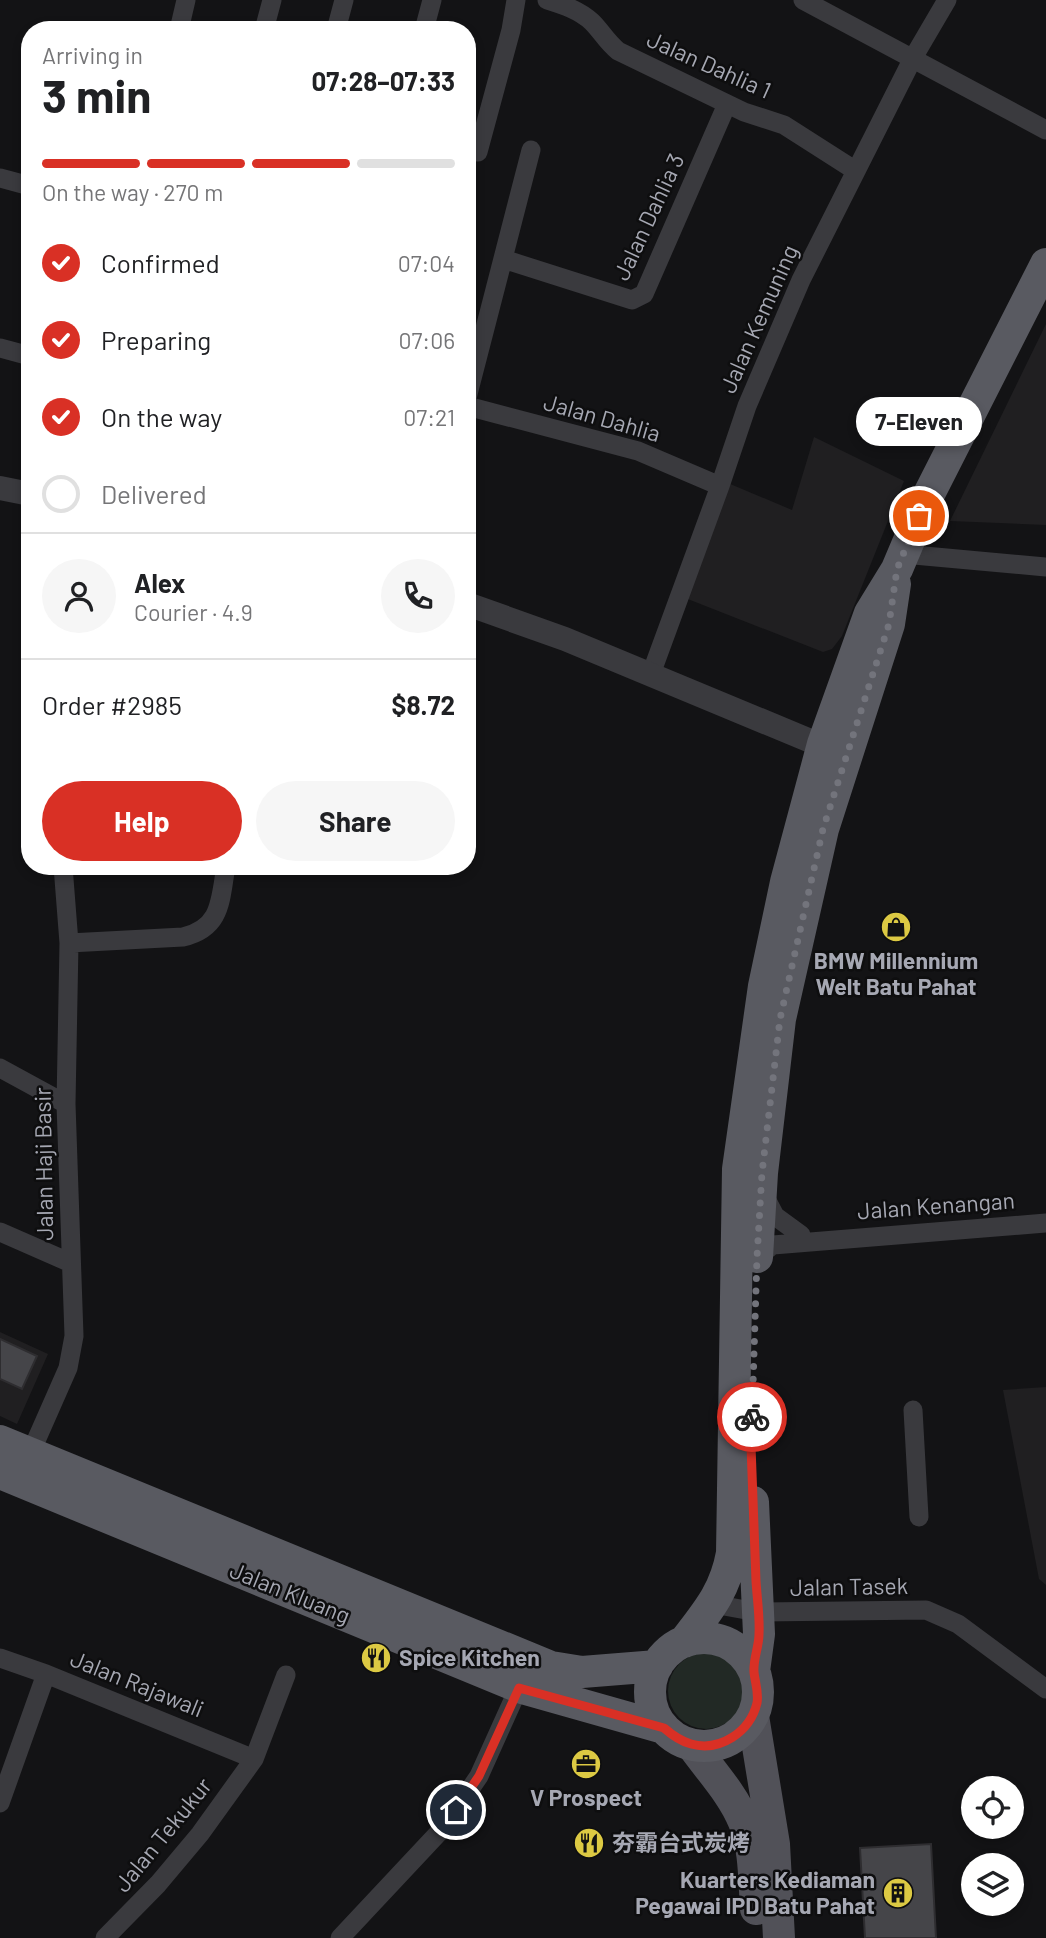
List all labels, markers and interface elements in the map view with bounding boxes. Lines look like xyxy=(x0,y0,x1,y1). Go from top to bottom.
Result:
street label: Jalan Dahlia 1 xyxy=(643,24,776,104)
text: Arriving in xyxy=(42,41,143,69)
text: 07:28–07:33 xyxy=(312,65,455,96)
text: 3 min xyxy=(42,67,151,122)
street label: Jalan Dahlia 3 xyxy=(607,149,690,284)
text: On the way · 270 m xyxy=(42,178,223,206)
street label: Jalan Kemuning xyxy=(713,240,803,397)
icon: check xyxy=(42,244,80,282)
text: Confirmed xyxy=(101,247,220,278)
text: 07:04 xyxy=(398,249,455,277)
icon: check xyxy=(42,321,80,359)
text: Preparing xyxy=(101,324,211,355)
text: 07:06 xyxy=(398,326,455,354)
street label: Jalan Dahlia xyxy=(541,387,664,447)
callout: 7-Eleven xyxy=(856,397,982,446)
icon: check xyxy=(42,398,80,436)
text: On the way xyxy=(101,401,222,432)
text: 07:21 xyxy=(403,403,455,431)
text: 7-Eleven xyxy=(875,407,963,435)
text: Delivered xyxy=(101,478,207,509)
pin xyxy=(889,486,949,546)
icon: bag xyxy=(900,497,938,535)
button: person xyxy=(42,559,116,633)
button: phone xyxy=(381,559,455,633)
text: Alex xyxy=(134,567,185,598)
text: Courier · 4.9 xyxy=(134,598,253,626)
text: Order #2985 xyxy=(42,689,182,720)
text: $8.72 xyxy=(392,689,455,720)
button: Help xyxy=(42,781,242,861)
button: Share xyxy=(256,781,455,861)
shop icon: BMW Millennium Welt Batu Pahat xyxy=(879,910,913,944)
place label: BMW Millennium Welt Batu Pahat xyxy=(814,946,978,1000)
street label: Jalan Haji Basir xyxy=(28,1087,58,1241)
street label: Jalan Kenangan xyxy=(856,1186,1016,1224)
courier xyxy=(717,1382,787,1452)
icon: bike xyxy=(733,1398,771,1436)
street label: Jalan Kluang xyxy=(226,1555,355,1629)
street label: Jalan Tasek xyxy=(790,1571,908,1601)
restaurant icon: Spice Kitchen xyxy=(359,1641,393,1675)
place label: Spice Kitchen xyxy=(399,1643,540,1671)
street label: Jalan Rajawali xyxy=(67,1644,208,1723)
office icon: V Prospect xyxy=(569,1747,603,1781)
street label: Jalan Tekukur xyxy=(108,1771,217,1897)
map controls xyxy=(961,1776,1024,1916)
button: locate xyxy=(961,1776,1024,1839)
pin xyxy=(426,1780,486,1840)
place label: V Prospect xyxy=(530,1783,642,1811)
icon: home xyxy=(437,1791,475,1829)
restaurant icon: 夯霸台式炭烤 xyxy=(572,1826,606,1860)
place label: 夯霸台式炭烤 xyxy=(612,1828,750,1856)
button: layers xyxy=(961,1853,1024,1916)
place label: Kuarters Kediaman Pegawai IPD Batu Pahat xyxy=(635,1865,875,1919)
building icon: Kuarters Kediaman Pegawai IPD Batu Pahat xyxy=(881,1876,915,1910)

